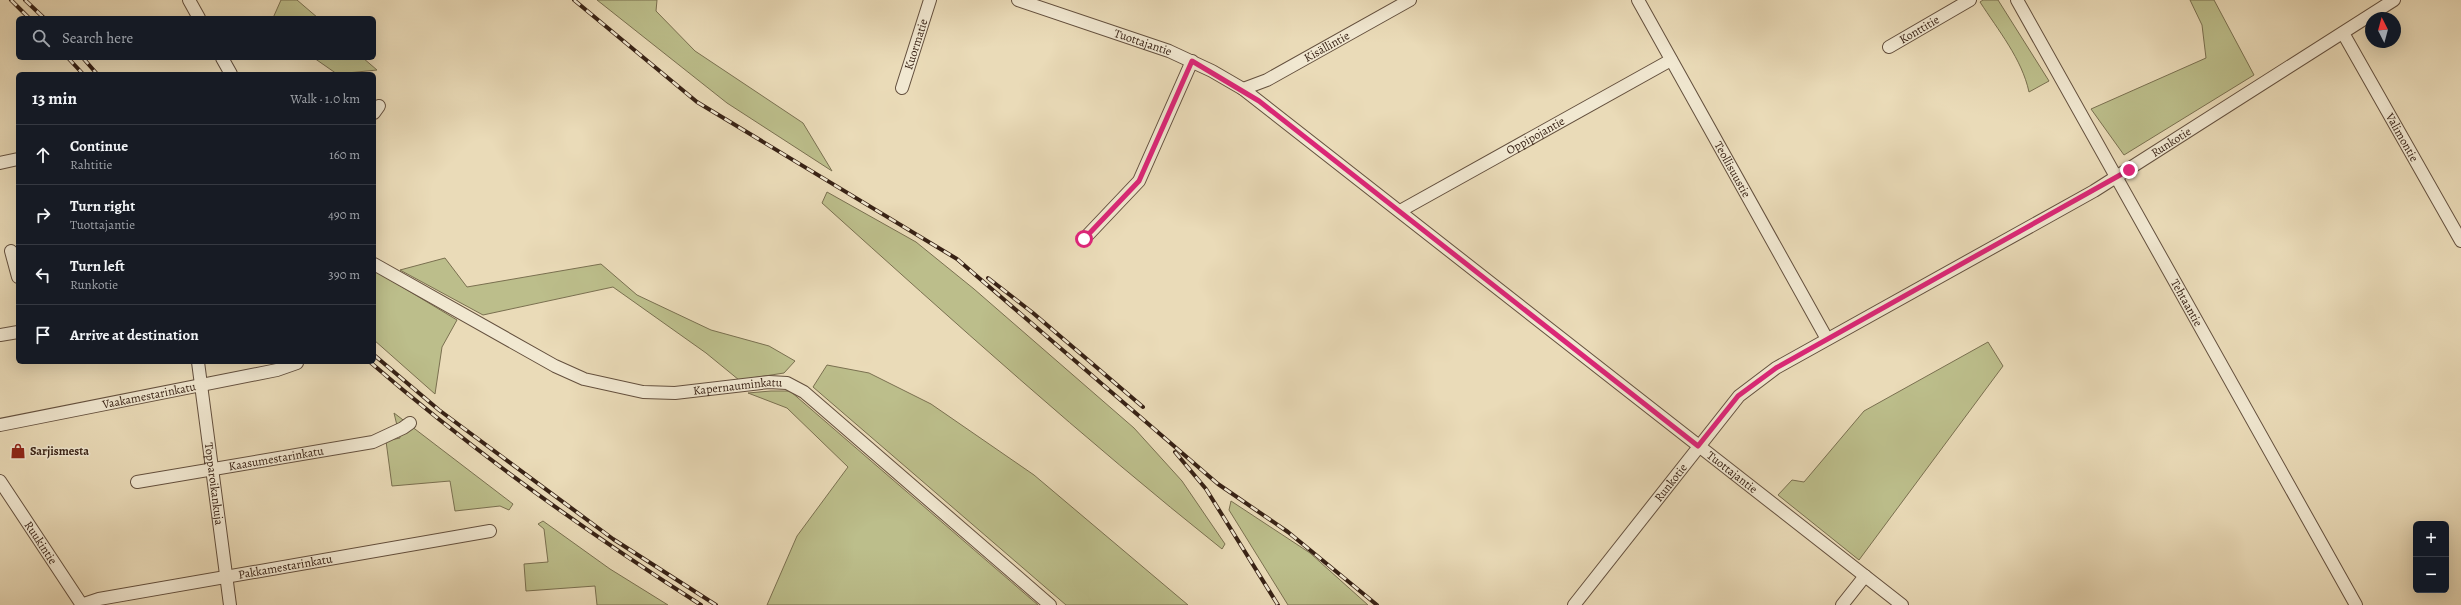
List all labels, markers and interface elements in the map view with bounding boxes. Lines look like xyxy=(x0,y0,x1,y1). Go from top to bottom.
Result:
street label: Konttitie xyxy=(1896,12,1942,47)
north arrow xyxy=(2365,12,2401,48)
search box xyxy=(16,16,376,60)
street label: Kuormatie xyxy=(900,17,932,72)
street label: Tuottajantie xyxy=(1112,25,1175,59)
icon: search xyxy=(30,27,52,49)
street label: Kisällintie xyxy=(1301,27,1352,66)
text: Search here xyxy=(62,28,133,48)
text: 13 min xyxy=(32,87,77,110)
text: Walk · 1.0 km xyxy=(290,90,360,107)
street label: Valimontie xyxy=(2382,109,2422,165)
street label: Oppipojantie xyxy=(1503,113,1568,158)
street label: Runkotie xyxy=(2148,123,2194,161)
text: Continue xyxy=(70,136,128,156)
street label: Teollisuustie xyxy=(1710,139,1755,200)
icon: ahead xyxy=(32,144,54,166)
text: 160 m xyxy=(329,146,360,163)
text: Rahtitie xyxy=(70,156,112,173)
route end xyxy=(2120,161,2138,179)
text: Turn right xyxy=(70,196,135,216)
icon: right xyxy=(32,204,54,226)
text: 490 m xyxy=(328,206,360,223)
text: Tuottajantie xyxy=(70,216,135,233)
route start xyxy=(1075,230,1093,248)
text: Turn left xyxy=(70,256,125,276)
icon: left xyxy=(32,264,54,286)
text: 390 m xyxy=(328,266,360,283)
text: Runkotie xyxy=(70,276,118,293)
street label: Tehtaantie xyxy=(2167,276,2206,329)
icon: arrive xyxy=(32,324,54,346)
text: Arrive at destination xyxy=(70,325,199,345)
street label: Kapernauminkatu xyxy=(692,374,783,399)
street label: Vaakamestarinkatu xyxy=(100,378,198,413)
shop icon: Sarjismesta xyxy=(9,442,27,460)
street label: Topparoikankuja xyxy=(201,442,227,527)
street label: Kaasumestarinkatu xyxy=(227,442,325,474)
place label: Sarjismesta xyxy=(30,443,89,459)
street label: Tuottajantie xyxy=(1704,447,1761,497)
street label: Runkotie xyxy=(1651,460,1691,505)
street label: Ruukintie xyxy=(21,518,61,567)
map controls xyxy=(2413,521,2449,593)
button: + xyxy=(2413,521,2449,557)
street label: Pakkamestarinkatu xyxy=(237,550,334,583)
button: − xyxy=(2413,557,2449,593)

